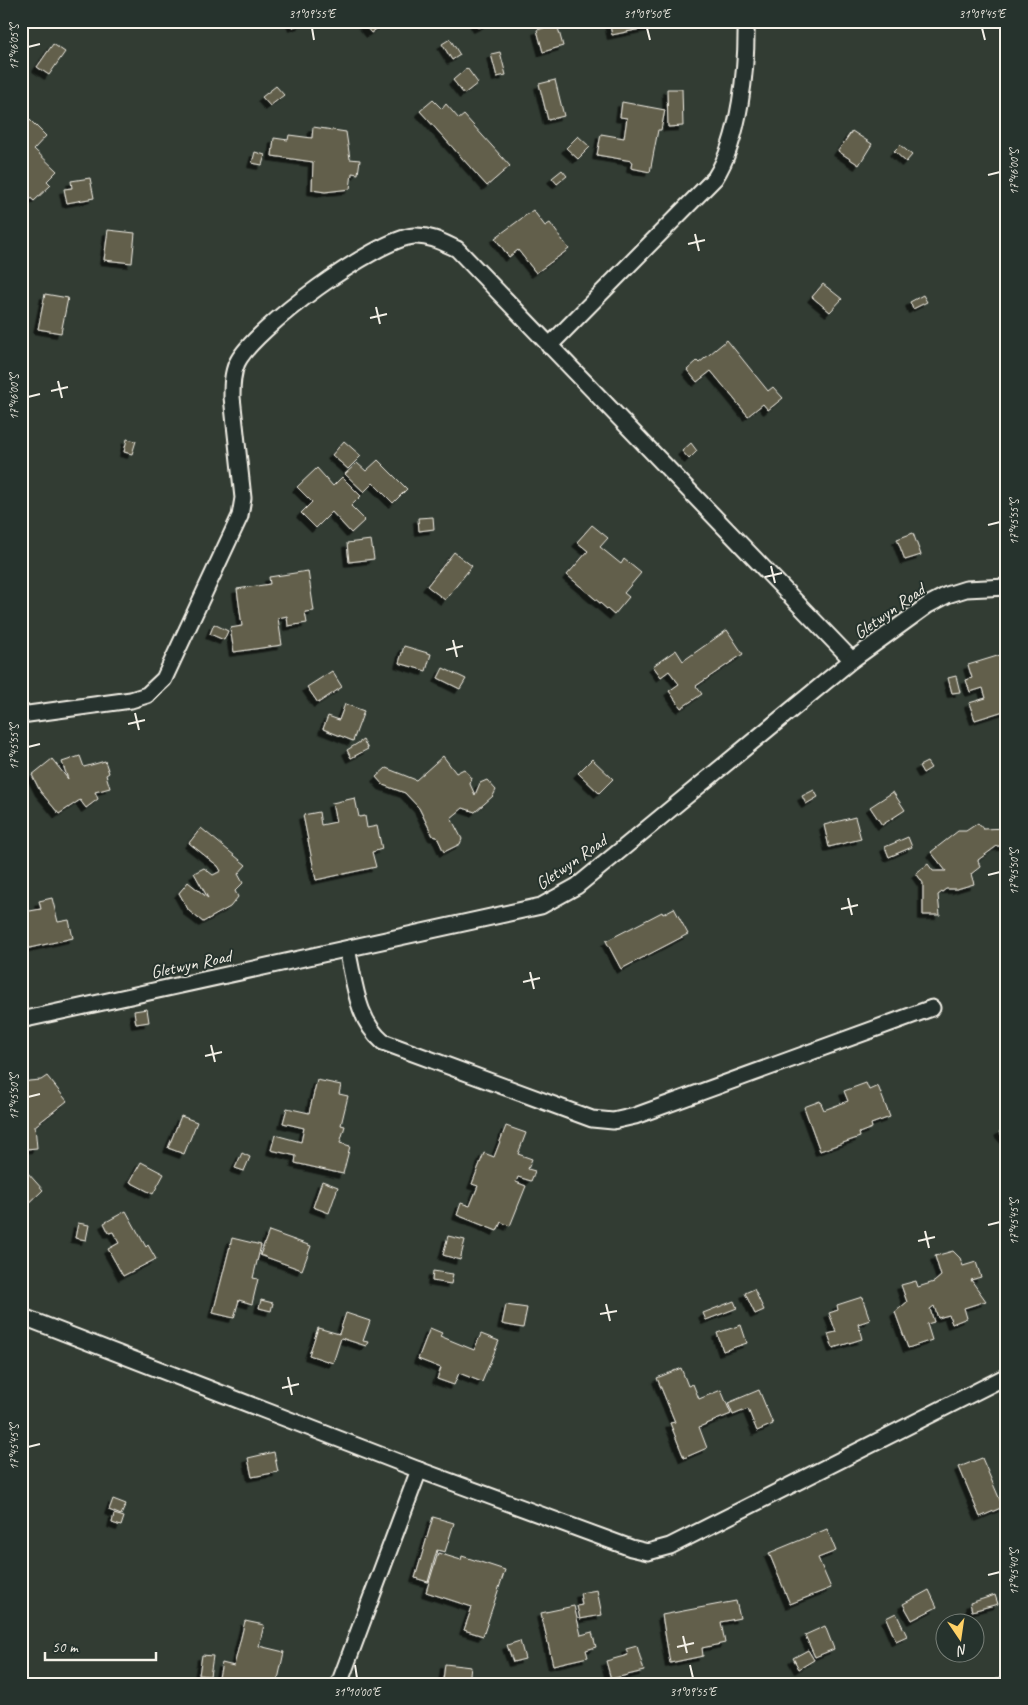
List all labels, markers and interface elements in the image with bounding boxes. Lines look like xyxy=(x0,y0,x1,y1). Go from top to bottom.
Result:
text: 31°09'55"E xyxy=(289,6,337,22)
text: 31°09'50"E xyxy=(624,6,672,22)
text: 31°09'45"E xyxy=(959,6,1007,22)
text: 17°46'05"S xyxy=(6,22,22,70)
text: 17°46'00"S xyxy=(1006,147,1022,195)
text: 17°46'00"S xyxy=(6,372,22,420)
text: 17°45'55"S xyxy=(1006,497,1022,545)
street label: Gletwyn Road xyxy=(849,577,931,643)
text: 17°45'55"S xyxy=(6,722,22,770)
street label: Gletwyn Road xyxy=(531,828,613,894)
text: 17°45'50"S xyxy=(1006,847,1022,895)
street label: Gletwyn Road xyxy=(149,944,236,983)
text: 17°45'50"S xyxy=(6,1072,22,1120)
text: 17°45'45"S xyxy=(1006,1197,1022,1245)
text: 17°45'45"S xyxy=(6,1422,22,1470)
text: 17°45'40"S xyxy=(1006,1547,1022,1595)
north arrow xyxy=(936,1612,986,1662)
scale bar xyxy=(45,1630,156,1662)
text: 50 m xyxy=(52,1638,79,1657)
text: N xyxy=(954,1641,969,1660)
text: 31°10'00"E xyxy=(334,1684,382,1700)
text: 31°09'55"E xyxy=(670,1684,718,1700)

